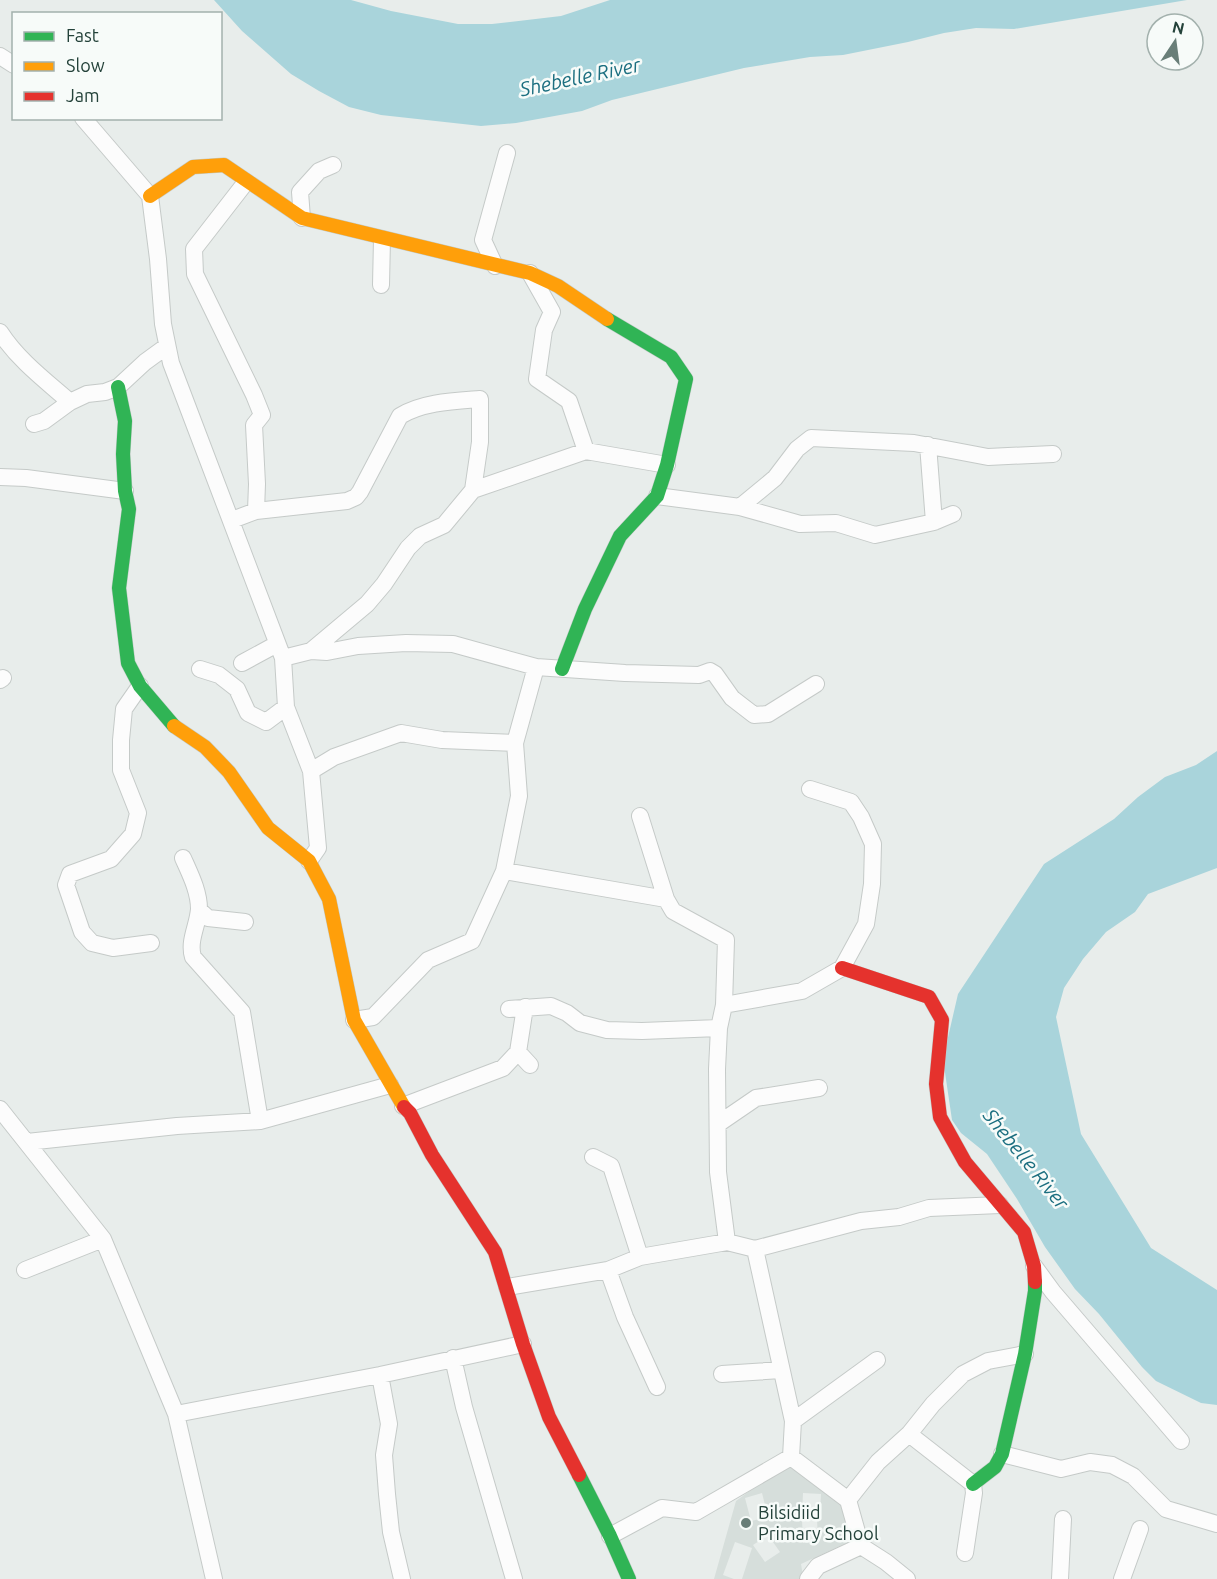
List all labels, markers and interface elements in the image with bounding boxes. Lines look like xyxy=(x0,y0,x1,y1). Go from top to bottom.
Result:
legend xyxy=(12,12,222,120)
north arrow xyxy=(1145,12,1205,72)
text: N xyxy=(1171,17,1186,37)
text: Fast xyxy=(66,25,99,45)
water label: Shebelle River xyxy=(517,52,644,101)
text: Slow xyxy=(66,55,105,75)
text: Jam xyxy=(66,85,100,105)
water label: Shebelle River xyxy=(978,1103,1075,1215)
place label: Bilsidiid Primary School xyxy=(758,1502,879,1543)
marker: Bilsidiid Primary School xyxy=(739,1516,753,1530)

